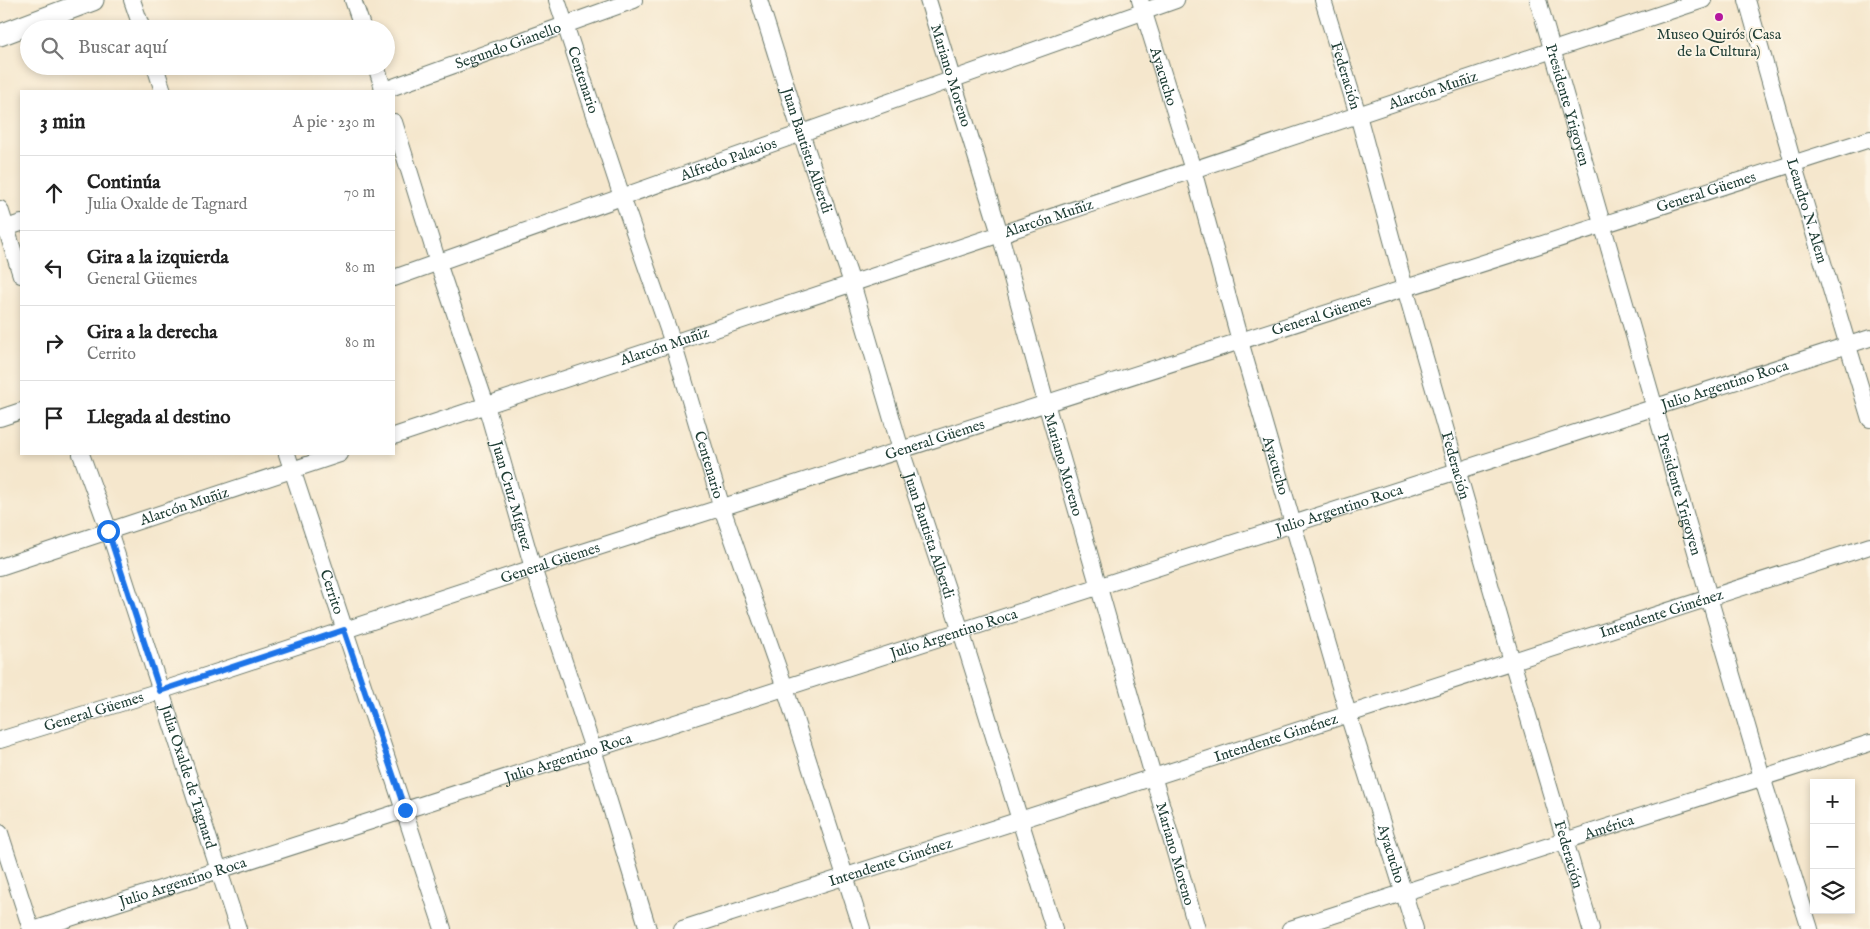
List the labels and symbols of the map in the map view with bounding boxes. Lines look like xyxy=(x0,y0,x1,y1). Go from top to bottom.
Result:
marker: Museo Quirós (Casa de la Cultura) xyxy=(1713,11,1725,23)
street label: Segundo Gianello xyxy=(453,18,564,74)
street label: Mariano Moreno xyxy=(926,22,975,129)
place label: Museo Quirós (Casa de la Cultura) xyxy=(1657,25,1782,61)
street label: Federación xyxy=(1326,40,1365,112)
street label: Presidente Yrigoyen xyxy=(1541,42,1594,168)
street label: Centenario xyxy=(563,44,603,116)
street label: Ayacucho xyxy=(1145,44,1181,108)
street label: Alarcón Muñiz xyxy=(1385,67,1480,114)
street label: Juan Bautista Alberdi xyxy=(777,83,837,216)
street label: Alfredo Palacios xyxy=(677,134,779,186)
street label: Leandro N. Alem xyxy=(1782,156,1832,266)
street label: General Güemes xyxy=(1654,167,1758,217)
street label: Alarcón Muñiz xyxy=(1001,195,1096,242)
street label: General Güemes xyxy=(1269,291,1374,340)
street label: Alarcón Muñiz xyxy=(617,323,712,370)
street label: Julio Argentino Roca xyxy=(1657,356,1791,415)
street label: Mariano Moreno xyxy=(1039,411,1087,518)
street label: General Güemes xyxy=(883,415,987,464)
street label: Centenario xyxy=(690,429,728,501)
street label: Federación xyxy=(1437,429,1474,502)
street label: Presidente Yrigoyen xyxy=(1653,431,1706,557)
street label: Ayacucho xyxy=(1258,433,1293,497)
street label: Juan Cruz Míguez xyxy=(486,437,537,553)
street label: Juan Bautista Alberdi xyxy=(899,468,959,601)
street label: Julio Argentino Roca xyxy=(1271,480,1406,540)
street label: Alarcón Muñiz xyxy=(136,483,231,530)
route start xyxy=(97,520,120,543)
street label: General Güemes xyxy=(498,538,602,588)
street label: Cerrito xyxy=(316,567,348,617)
street label: Intendente Giménez xyxy=(1597,585,1726,643)
street label: Julio Argentino Roca xyxy=(886,604,1020,664)
street label: General Güemes xyxy=(42,688,146,736)
street label: Julia Oxalde de Tagnard xyxy=(155,700,221,852)
street label: Intendente Giménez xyxy=(1212,709,1340,767)
street label: Julio Argentino Roca xyxy=(500,729,635,788)
route end xyxy=(394,799,417,822)
street label: Mariano Moreno xyxy=(1151,800,1199,908)
street label: América xyxy=(1581,810,1637,844)
street label: Federación xyxy=(1550,818,1587,890)
street label: Ayacucho xyxy=(1373,821,1409,885)
street label: Intendente Giménez xyxy=(826,833,955,891)
street label: Julio Argentino Roca xyxy=(115,853,249,912)

